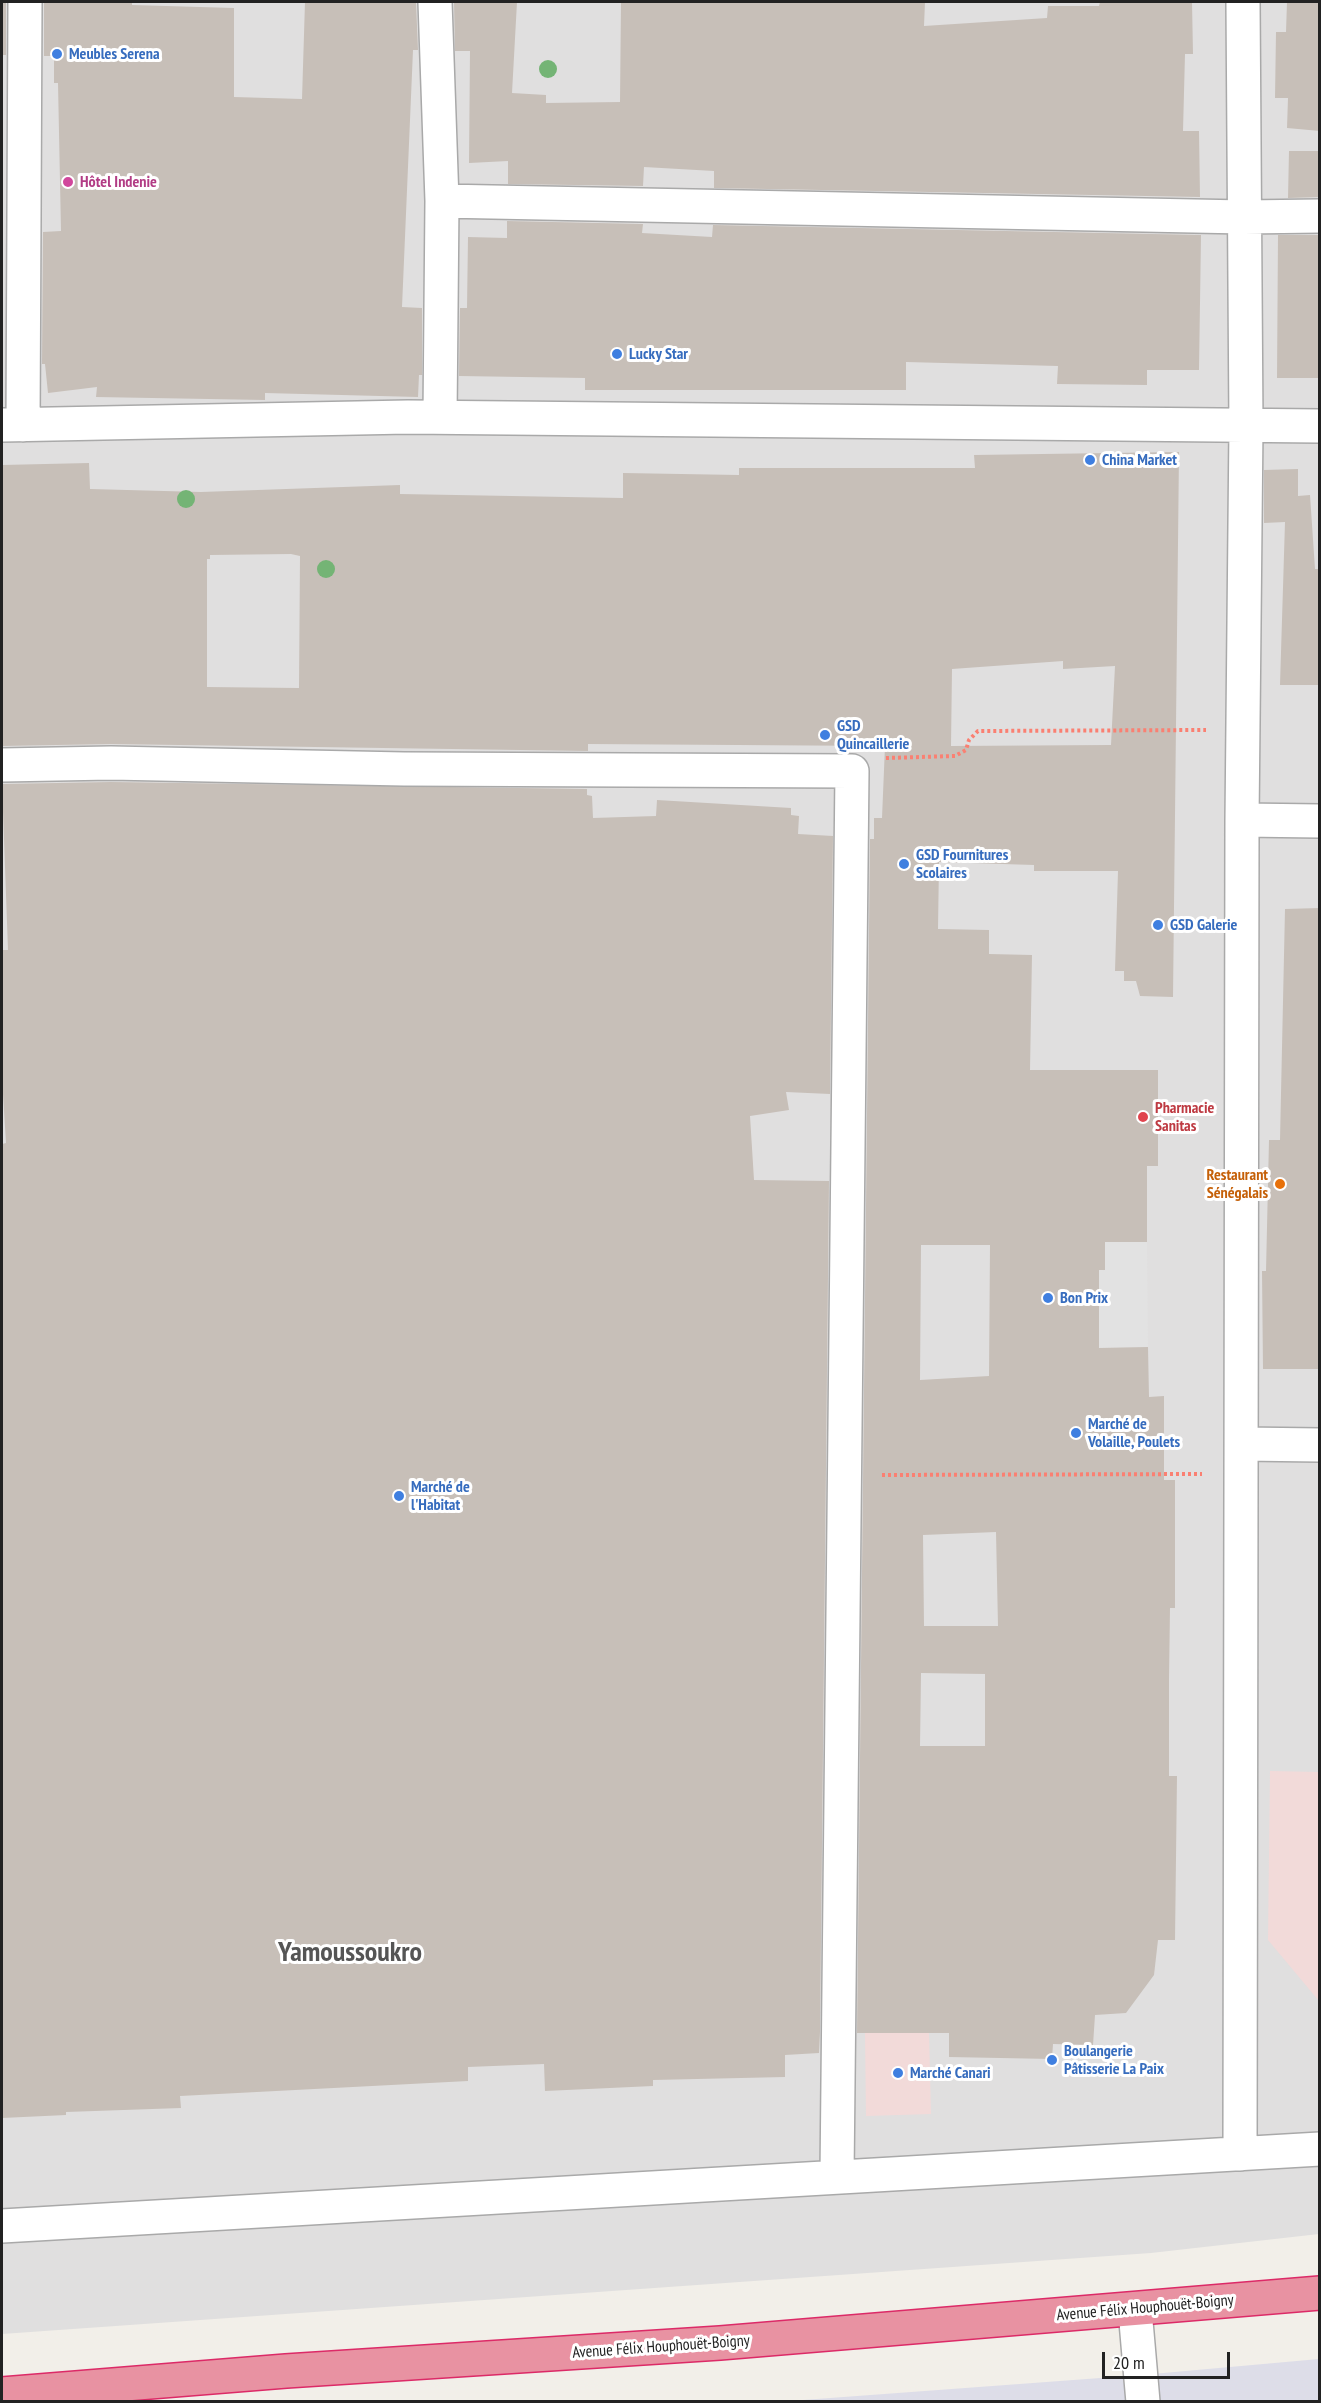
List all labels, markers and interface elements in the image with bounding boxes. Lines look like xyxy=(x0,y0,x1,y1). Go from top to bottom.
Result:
place label: Meubles Serena xyxy=(69,44,160,64)
marker: Meubles Serena xyxy=(50,47,64,61)
place label: Hôtel Indenie xyxy=(80,172,157,192)
marker: Hôtel Indenie xyxy=(61,175,75,189)
place label: Lucky Star xyxy=(629,344,688,364)
marker: Lucky Star xyxy=(610,347,624,361)
place label: China Market xyxy=(1102,450,1177,470)
marker: China Market xyxy=(1083,453,1097,467)
place label: GSD Quincaillerie xyxy=(837,716,909,754)
marker: GSD Quincaillerie xyxy=(818,728,832,742)
place label: GSD Fournitures Scolaires xyxy=(916,845,1008,883)
marker: GSD Fournitures Scolaires xyxy=(897,857,911,871)
place label: GSD Galerie xyxy=(1170,915,1237,935)
marker: GSD Galerie xyxy=(1151,918,1165,932)
place label: Pharmacie Sanitas xyxy=(1155,1098,1214,1136)
marker: Pharmacie Sanitas xyxy=(1136,1110,1150,1124)
place label: Restaurant Sénégalais xyxy=(1207,1165,1268,1203)
marker: Restaurant Sénégalais xyxy=(1273,1177,1287,1191)
place label: Bon Prix xyxy=(1060,1288,1108,1308)
marker: Bon Prix xyxy=(1041,1291,1055,1305)
place label: Marché de Volaille, Poulets xyxy=(1088,1414,1180,1452)
marker: Marché de Volaille, Poulets xyxy=(1069,1426,1083,1440)
place label: Marché de l'Habitat xyxy=(411,1477,470,1515)
marker: Marché de l'Habitat xyxy=(392,1489,406,1503)
district label: Yamoussoukro xyxy=(278,1936,422,1970)
place label: Boulangerie Pâtisserie La Paix xyxy=(1064,2041,1164,2079)
marker: Boulangerie Pâtisserie La Paix xyxy=(1045,2053,1059,2067)
place label: Marché Canari xyxy=(910,2063,991,2083)
marker: Marché Canari xyxy=(891,2066,905,2080)
street label: Avenue Félix Houphouët-Boigny xyxy=(1056,2291,1234,2325)
street label: Avenue Félix Houphouët-Boigny xyxy=(572,2331,750,2363)
scale bar xyxy=(1105,2340,1232,2378)
text: 20 m xyxy=(1113,2351,1145,2374)

